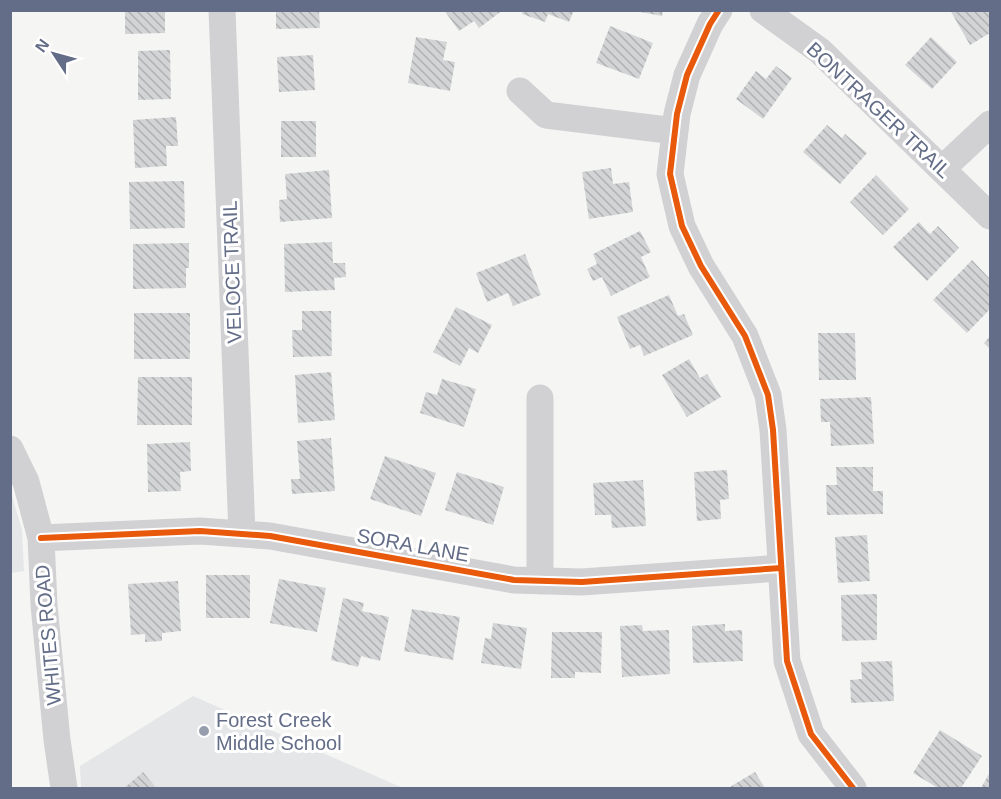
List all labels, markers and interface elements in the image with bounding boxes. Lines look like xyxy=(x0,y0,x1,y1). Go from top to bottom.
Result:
north arrow xyxy=(24,24,84,84)
text: N xyxy=(32,36,53,55)
street label: BONTRAGER TRAIL xyxy=(803,38,955,182)
street label: VELOCE TRAIL xyxy=(219,200,245,344)
street label: SORA LANE xyxy=(355,524,471,566)
street label: WHITES ROAD xyxy=(31,564,65,706)
place label: Forest Creek Middle School xyxy=(216,709,342,754)
marker: Forest Creek Middle School xyxy=(197,724,211,738)

